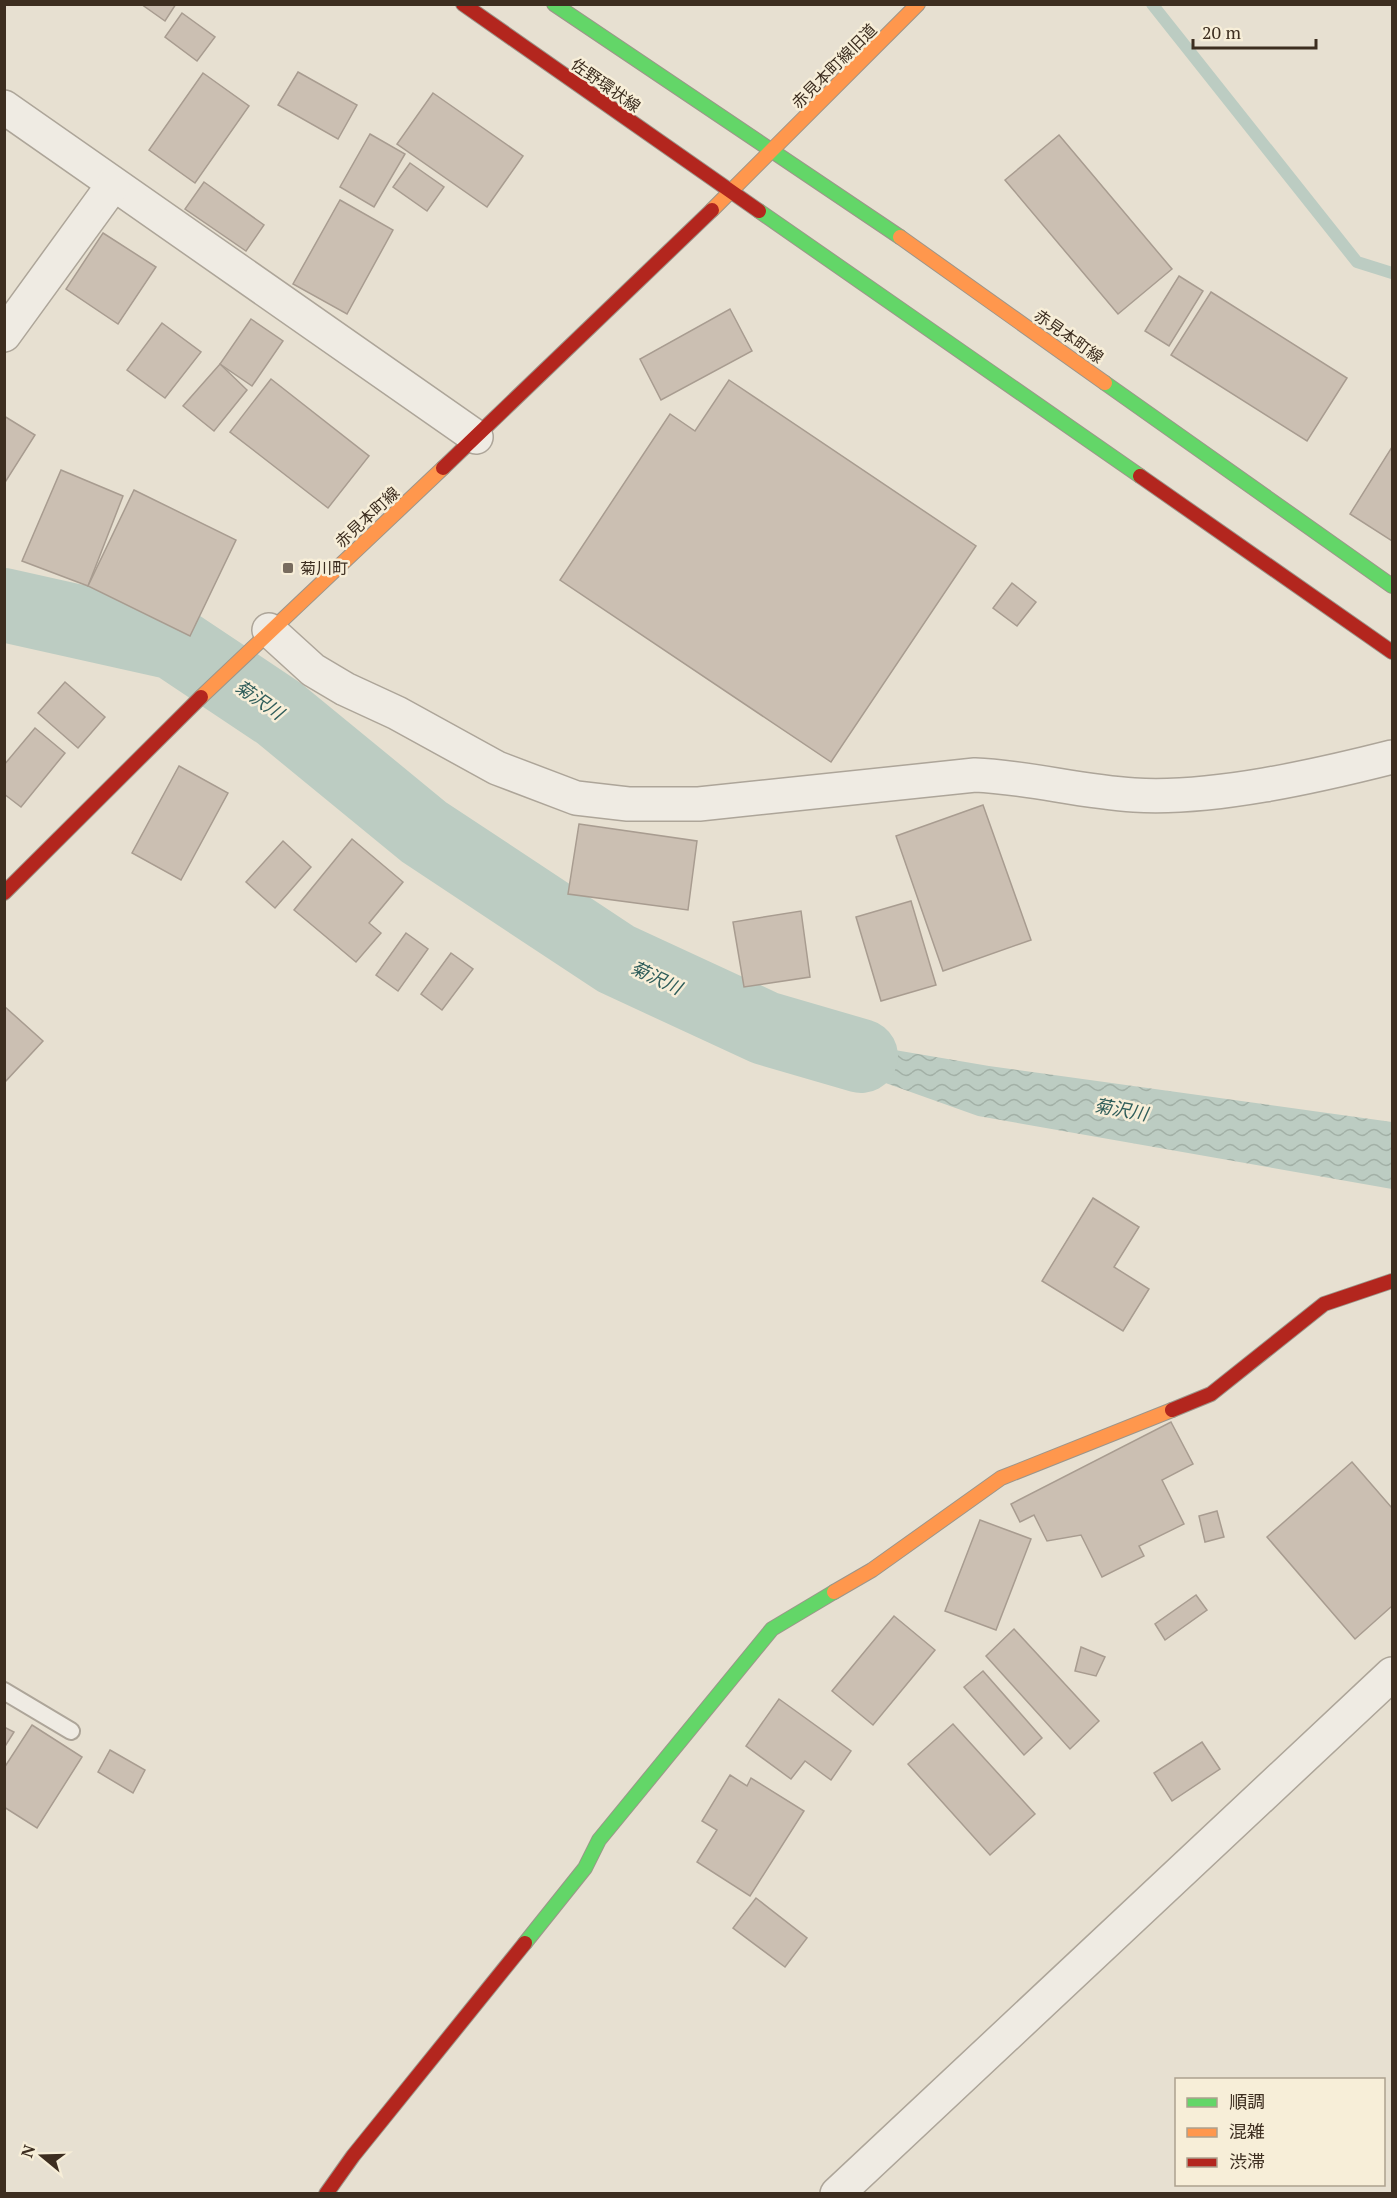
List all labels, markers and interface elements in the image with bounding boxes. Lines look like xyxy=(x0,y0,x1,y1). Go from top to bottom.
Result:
scale bar xyxy=(1193,12,1316,50)
street label: 赤見本町線旧道 xyxy=(787,19,881,113)
text: 20 m xyxy=(1202,20,1242,44)
street label: 佐野環状線 xyxy=(567,53,645,117)
street label: 赤見本町線 xyxy=(1030,304,1108,368)
street label: 赤見本町線 xyxy=(330,482,404,552)
place label: 菊川町 xyxy=(300,557,348,579)
marker: 菊川町 xyxy=(281,561,295,575)
water label: 菊沢川 xyxy=(231,674,290,726)
water label: 菊沢川 xyxy=(627,955,688,1000)
water label: 菊沢川 xyxy=(1093,1093,1152,1126)
legend xyxy=(1175,2078,1385,2186)
text: 順調 xyxy=(1229,2089,1265,2113)
text: 混雑 xyxy=(1229,2119,1265,2143)
north arrow xyxy=(12,2126,72,2186)
text: N xyxy=(15,2142,40,2160)
text: 渋滞 xyxy=(1229,2149,1265,2173)

